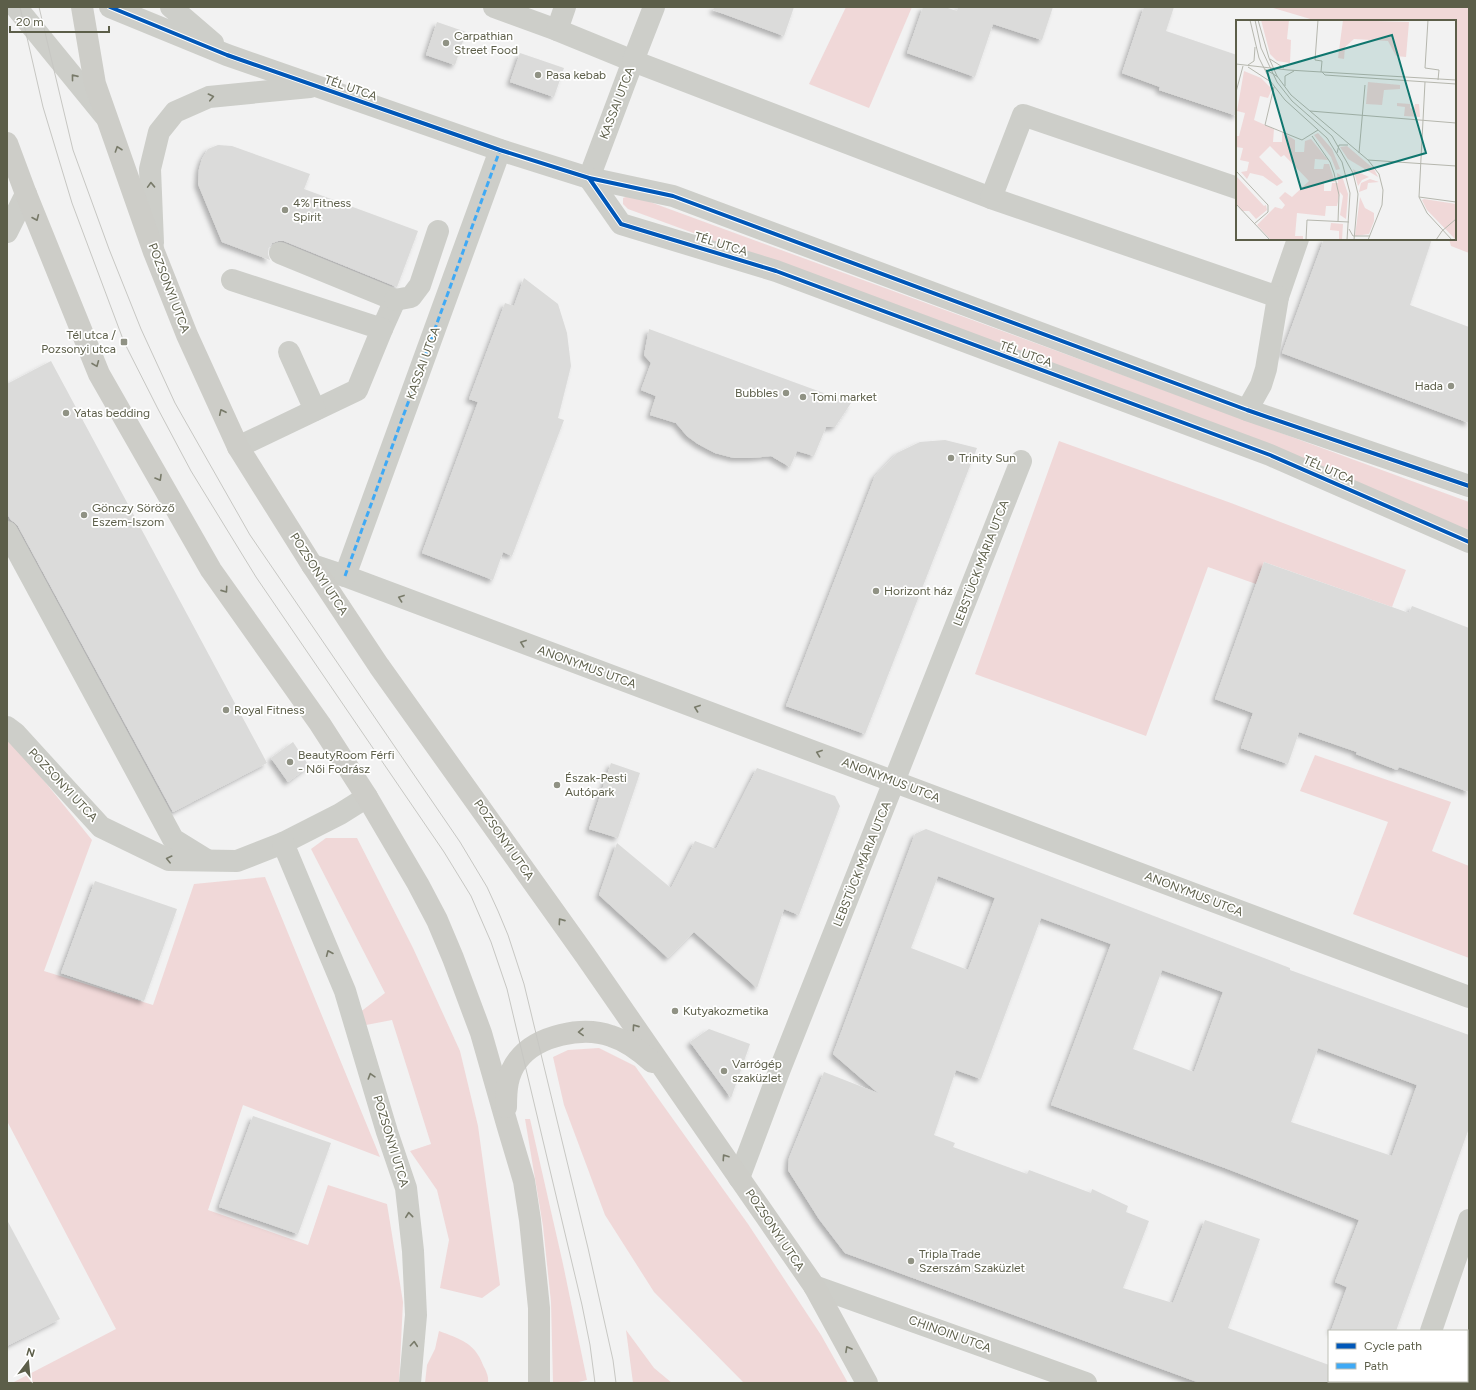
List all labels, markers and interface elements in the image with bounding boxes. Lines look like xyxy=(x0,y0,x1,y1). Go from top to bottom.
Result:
scale bar xyxy=(10,8,109,34)
text: 20 m xyxy=(16,15,44,29)
inset map xyxy=(1236,20,1456,240)
place label: Carpathian Street Food xyxy=(454,29,518,57)
marker: Carpathian Street Food xyxy=(441,38,451,48)
street label: KASSAI UTCA xyxy=(597,65,637,141)
place label: Pasa kebab xyxy=(546,68,606,82)
marker: Pasa kebab xyxy=(533,70,543,80)
street label: TÉL UTCA xyxy=(323,72,379,104)
one-way arrow xyxy=(71,74,78,81)
one-way arrow xyxy=(208,94,214,102)
one-way arrow xyxy=(114,145,122,152)
one-way arrow xyxy=(146,182,155,188)
place label: 4% Fitness Spirit xyxy=(293,196,352,224)
marker: 4% Fitness Spirit xyxy=(280,205,290,215)
one-way arrow xyxy=(32,215,40,222)
street label: TÉL UTCA xyxy=(693,229,749,259)
street label: POZSONYI UTCA xyxy=(145,241,193,335)
street label: KASSAI UTCA xyxy=(403,325,443,401)
place label: Tél utca / Pozsonyi utca xyxy=(41,328,116,356)
marker: Tél utca / Pozsonyi utca xyxy=(119,337,129,347)
street label: TÉL UTCA xyxy=(998,338,1054,370)
one-way arrow xyxy=(91,361,99,368)
place label: Hada xyxy=(1415,379,1443,393)
marker: Hada xyxy=(1446,381,1456,391)
place label: Bubbles xyxy=(735,386,778,400)
marker: Bubbles xyxy=(781,388,791,398)
place label: Tomi market xyxy=(811,390,877,404)
marker: Tomi market xyxy=(798,392,808,402)
place label: Yatas bedding xyxy=(74,406,150,420)
marker: Yatas bedding xyxy=(61,408,71,418)
one-way arrow xyxy=(219,409,227,416)
place label: Trinity Sun xyxy=(959,451,1016,465)
street label: TÉL UTCA xyxy=(1301,452,1357,488)
marker: Trinity Sun xyxy=(946,453,956,463)
one-way arrow xyxy=(154,474,161,481)
street label: LEBSTÜCK MÁRIA UTCA xyxy=(950,498,1012,628)
place label: Gönczy Söröző Eszem-Iszom xyxy=(92,501,175,529)
marker: Gönczy Söröző Eszem-Iszom xyxy=(79,510,89,520)
street label: POZSONYI UTCA xyxy=(287,530,351,618)
place label: Horizont ház xyxy=(884,584,953,598)
one-way arrow xyxy=(220,586,228,593)
marker: Horizont ház xyxy=(871,586,881,596)
one-way arrow xyxy=(398,594,405,602)
one-way arrow xyxy=(519,639,526,648)
street label: ANONYMUS UTCA xyxy=(536,643,638,691)
place label: Royal Fitness xyxy=(234,703,305,717)
one-way arrow xyxy=(694,704,701,712)
marker: Royal Fitness xyxy=(221,705,231,715)
street label: POZSONYI UTCA xyxy=(25,745,101,825)
place label: BeautyRoom Férfi - Női Fodrász xyxy=(298,748,394,776)
one-way arrow xyxy=(816,750,823,758)
street label: ANONYMUS UTCA xyxy=(840,755,942,805)
marker: BeautyRoom Férfi - Női Fodrász xyxy=(285,757,295,767)
place label: Észak-Pesti Autópark xyxy=(565,771,627,799)
marker: Észak-Pesti Autópark xyxy=(552,780,562,790)
street label: POZSONYI UTCA xyxy=(471,797,537,883)
street label: LEBSTÜCK MÁRIA UTCA xyxy=(830,799,894,929)
one-way arrow xyxy=(166,855,172,863)
street label: ANONYMUS UTCA xyxy=(1143,869,1245,919)
one-way arrow xyxy=(558,918,566,925)
one-way arrow xyxy=(326,950,334,957)
place label: Kutyakozmetika xyxy=(683,1004,768,1018)
marker: Kutyakozmetika xyxy=(670,1006,680,1016)
one-way arrow xyxy=(633,1025,640,1032)
one-way arrow xyxy=(578,1028,584,1036)
place label: Varrógép szaküzlet xyxy=(732,1057,782,1085)
marker: Varrógép szaküzlet xyxy=(719,1066,729,1076)
one-way arrow xyxy=(367,1073,376,1080)
street label: POZSONYI UTCA xyxy=(370,1093,412,1189)
one-way arrow xyxy=(723,1155,730,1162)
street label: POZSONYI UTCA xyxy=(743,1187,807,1273)
one-way arrow xyxy=(405,1212,414,1218)
place label: Tripla Trade Szerszám Szaküzlet xyxy=(919,1247,1026,1275)
marker: Tripla Trade Szerszám Szaküzlet xyxy=(906,1256,916,1266)
street label: CHINOIN UTCA xyxy=(907,1313,993,1355)
legend xyxy=(1328,1330,1468,1382)
text: Cycle path xyxy=(1364,1339,1422,1353)
one-way arrow xyxy=(409,1341,418,1347)
north arrow xyxy=(8,1342,48,1382)
text: N xyxy=(25,1345,37,1360)
one-way arrow xyxy=(846,1346,853,1353)
text: Path xyxy=(1364,1359,1388,1373)

